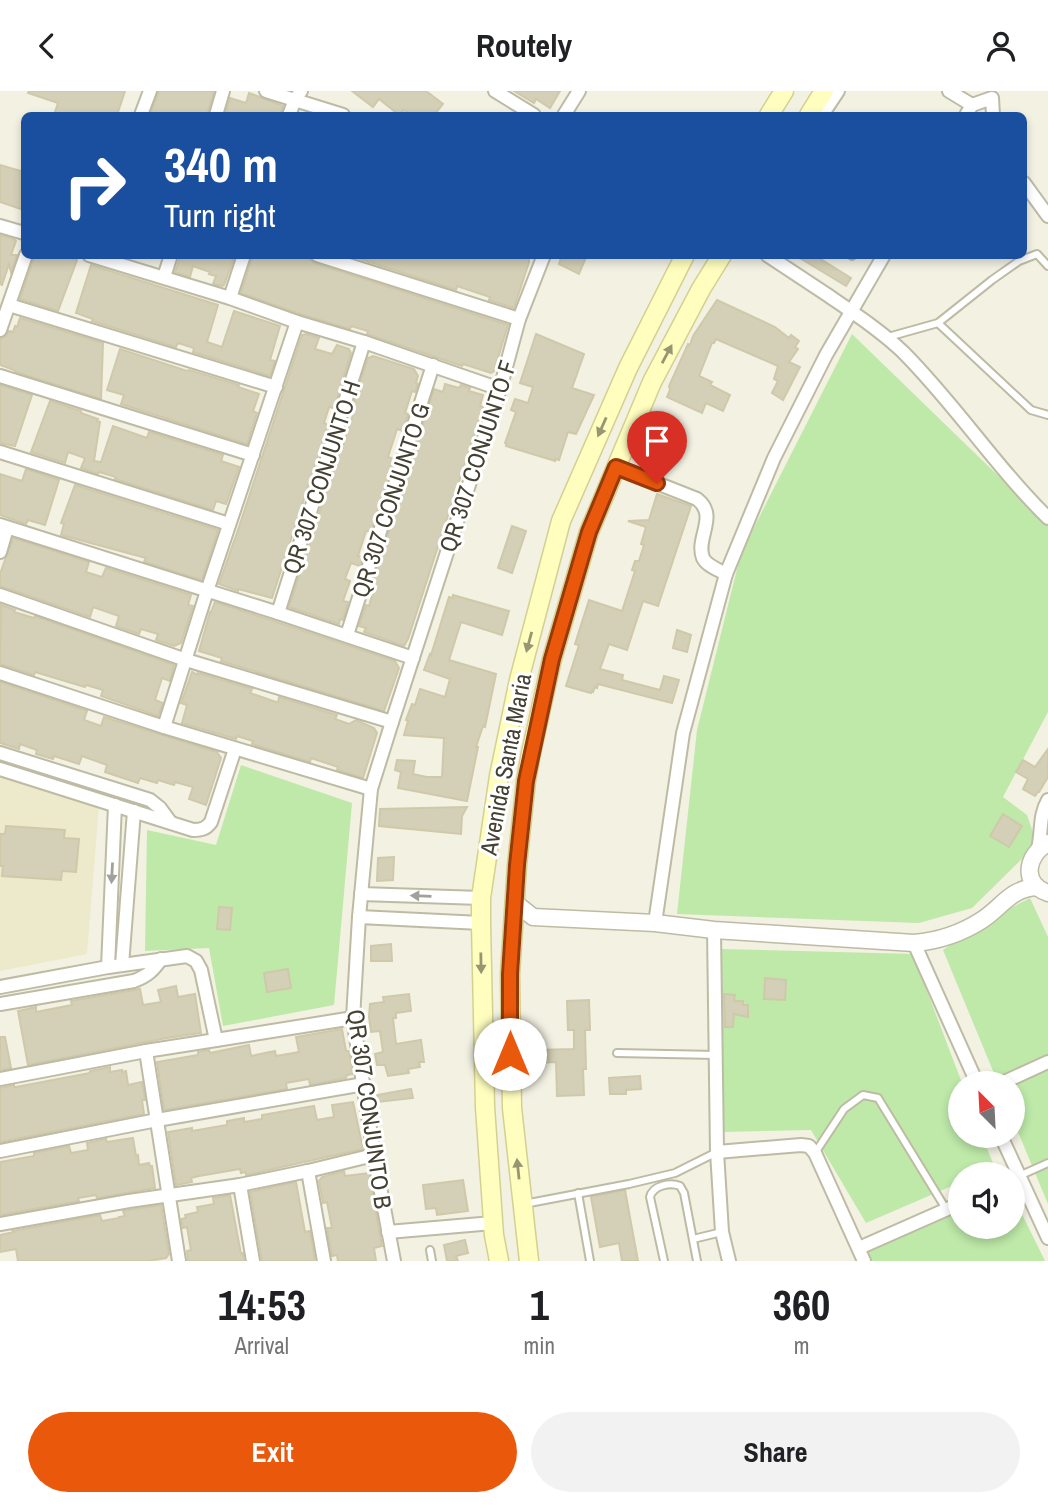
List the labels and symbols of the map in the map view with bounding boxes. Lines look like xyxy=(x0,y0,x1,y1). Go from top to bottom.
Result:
one-way arrow xyxy=(660,344,672,364)
street label: QR 307 CONJUNTO F xyxy=(431,356,523,556)
street label: QR 307 CONJUNTO H xyxy=(275,376,367,578)
street label: QR 307 CONJUNTO G xyxy=(343,398,437,602)
pin xyxy=(627,411,687,483)
one-way arrow xyxy=(596,417,608,437)
one-way arrow xyxy=(523,631,534,653)
street label: Avenida Santa Maria xyxy=(471,670,538,859)
one-way arrow xyxy=(107,862,118,884)
one-way arrow xyxy=(410,891,432,902)
one-way arrow xyxy=(476,952,487,974)
street label: QR 307 CONJUNTO B xyxy=(340,1007,400,1211)
position arrow xyxy=(473,1017,547,1091)
north arrow xyxy=(948,1071,1026,1148)
one-way arrow xyxy=(513,1158,524,1180)

